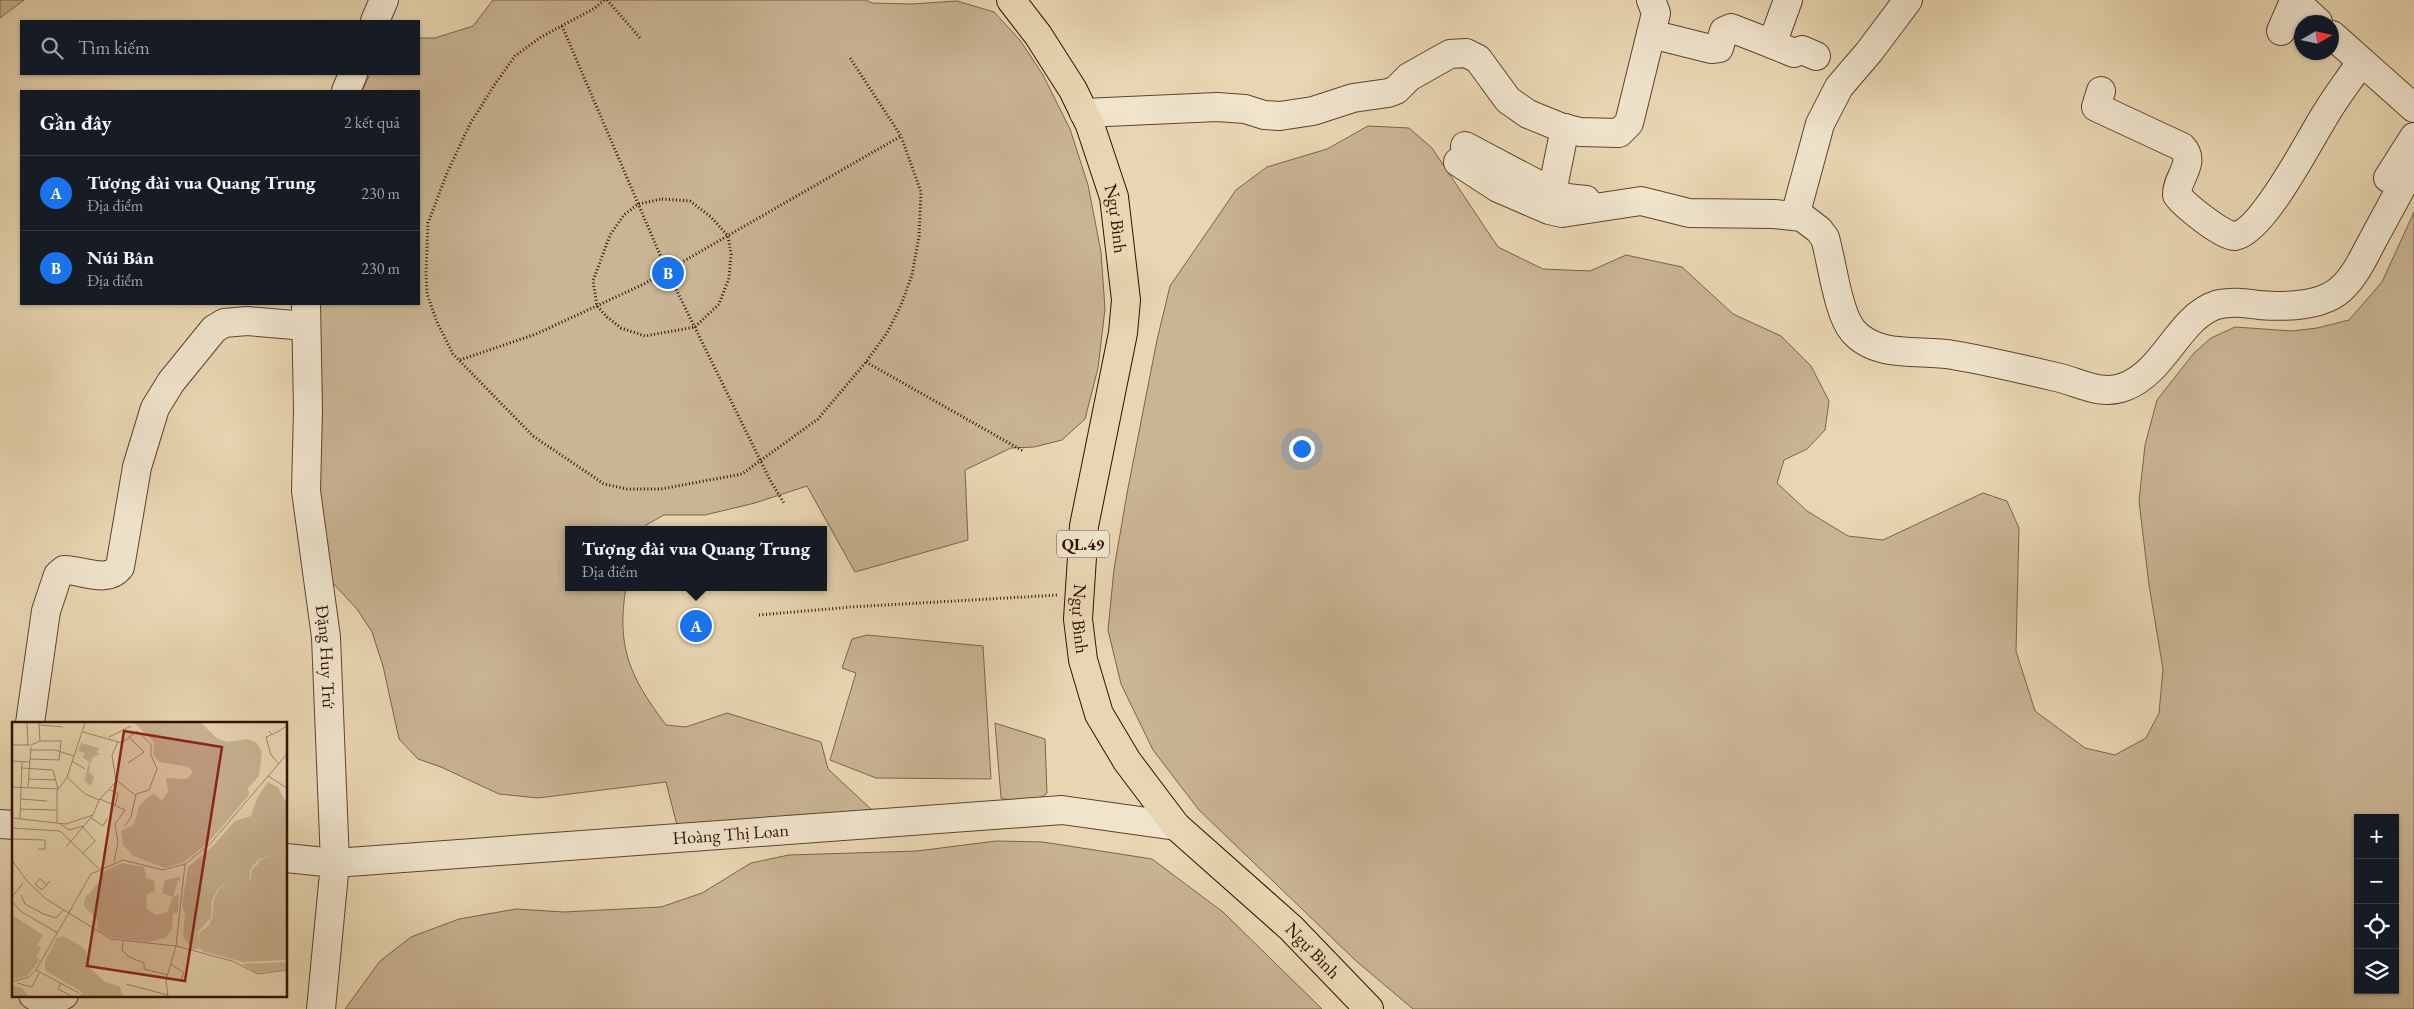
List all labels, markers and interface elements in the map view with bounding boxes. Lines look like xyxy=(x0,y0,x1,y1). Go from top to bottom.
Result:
north arrow xyxy=(2294,15,2339,60)
search box xyxy=(20,20,420,75)
icon: search xyxy=(38,34,66,62)
text: Tìm kiếm xyxy=(78,35,150,60)
text: Gần đây xyxy=(40,109,112,136)
text: 2 kết quả xyxy=(344,112,400,133)
text: Tượng đài vua Quang Trung xyxy=(87,170,315,195)
street label: Ngự Bình xyxy=(1099,181,1132,255)
text: A xyxy=(50,183,62,204)
text: 230 m xyxy=(361,183,400,204)
text: Địa điểm xyxy=(87,195,143,216)
text: Núi Bân xyxy=(87,245,154,270)
pin: B xyxy=(652,254,684,292)
text: B xyxy=(51,258,61,279)
text: 230 m xyxy=(361,258,400,279)
text: Địa điểm xyxy=(87,270,143,291)
your location xyxy=(1289,436,1315,462)
popup xyxy=(565,526,827,591)
road number: QL.49 xyxy=(1057,530,1109,558)
text: Tượng đài vua Quang Trung xyxy=(582,536,810,561)
text: Địa điểm xyxy=(582,561,638,582)
street label: Ngự Bình xyxy=(1067,583,1094,655)
street label: Đặng Huy Trứ xyxy=(311,603,341,710)
pin: A xyxy=(680,607,712,645)
inset map xyxy=(12,722,288,996)
map controls xyxy=(2354,814,2399,994)
button: + xyxy=(2354,814,2399,859)
street label: Hoàng Thị Loan xyxy=(672,818,790,849)
button: − xyxy=(2354,859,2399,904)
button: locate xyxy=(2354,904,2399,949)
street label: Ngự Bình xyxy=(1281,917,1346,983)
button: layers xyxy=(2354,949,2399,994)

